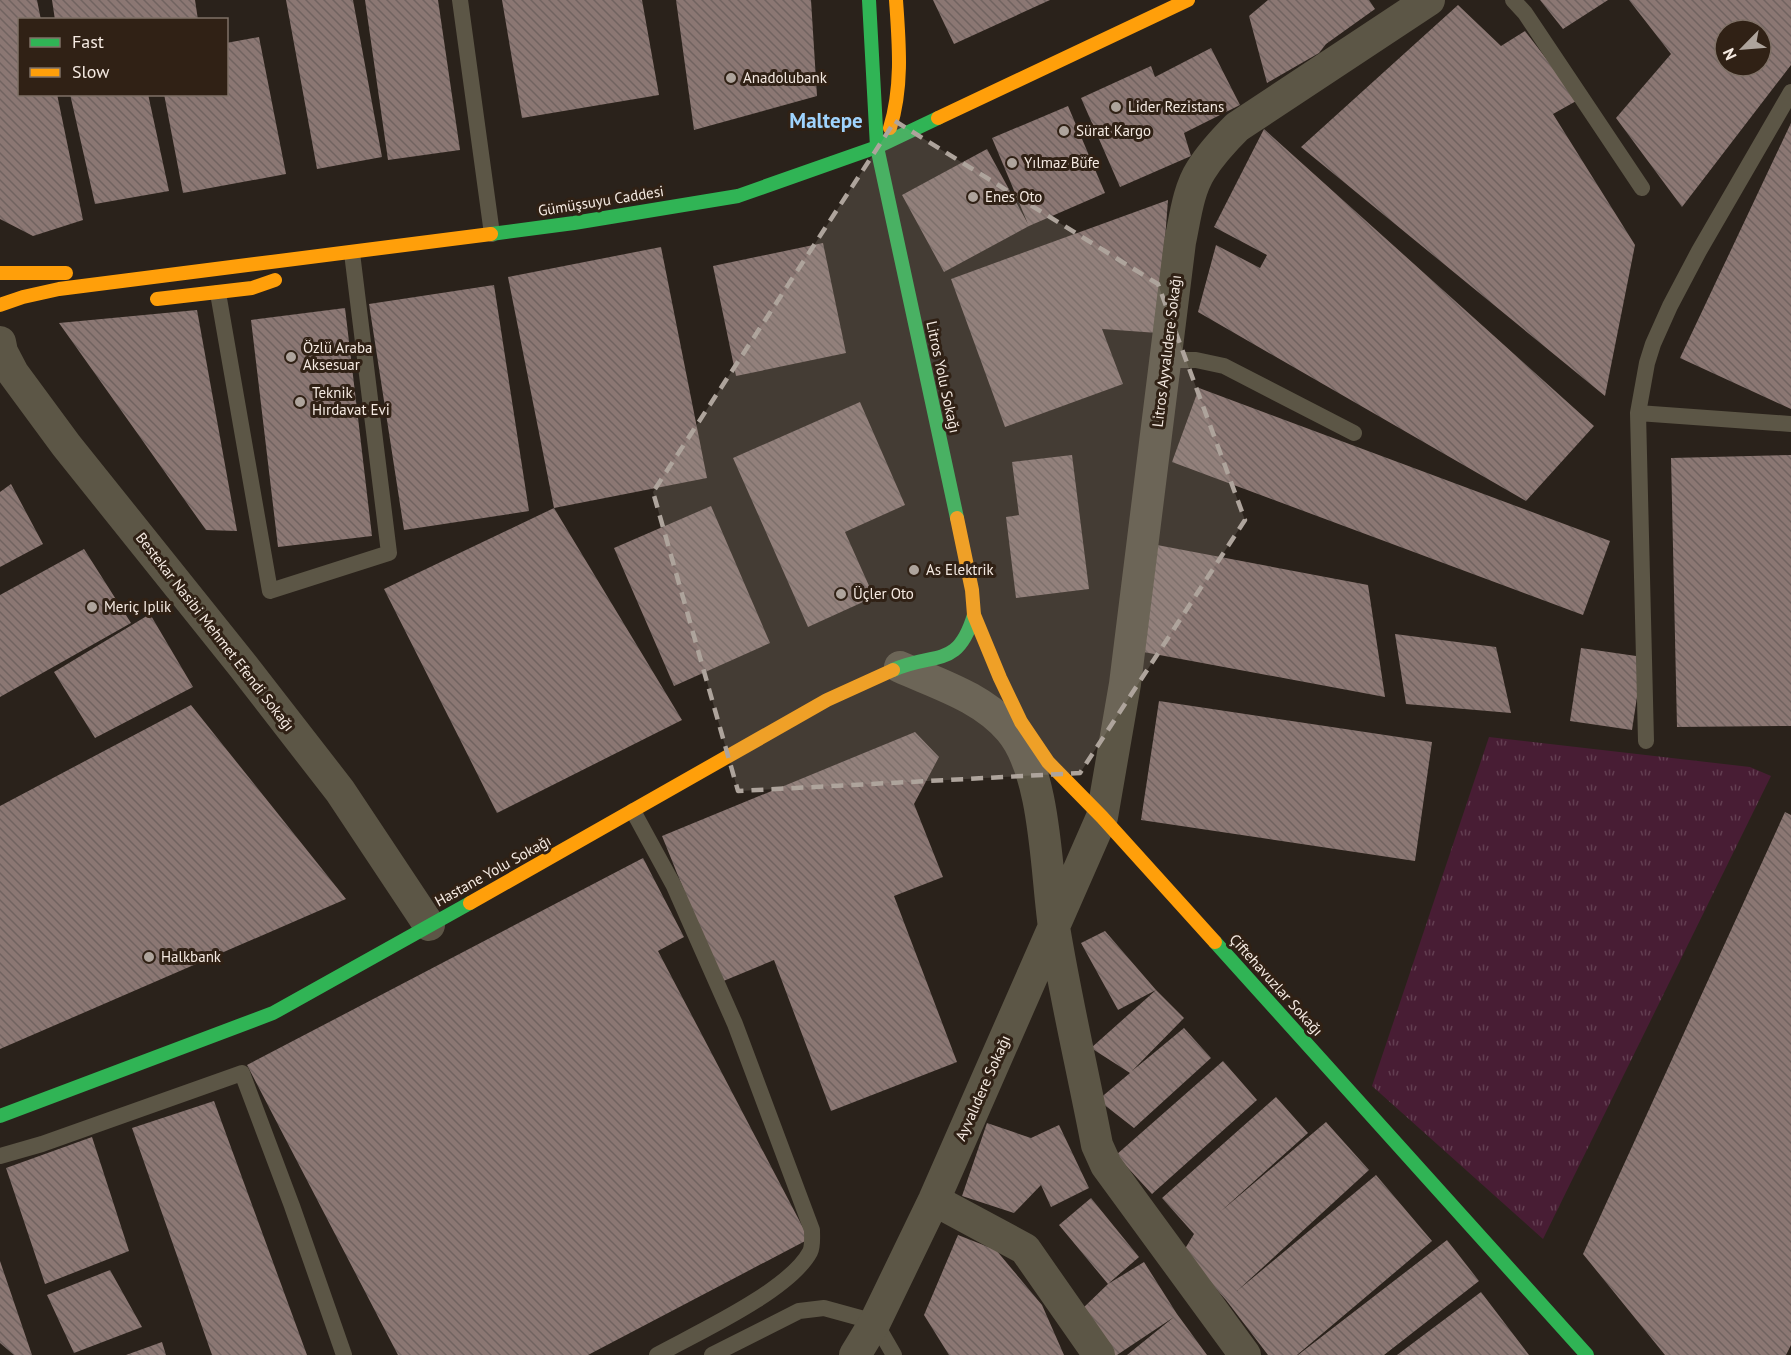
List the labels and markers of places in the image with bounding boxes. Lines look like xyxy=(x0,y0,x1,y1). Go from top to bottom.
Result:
place label: Anadolubank xyxy=(743,68,828,87)
marker: Anadolubank xyxy=(724,71,738,85)
place label: Lider Rezistans xyxy=(1128,97,1224,116)
marker: Lider Rezistans xyxy=(1109,100,1123,114)
place label: Sürat Kargo xyxy=(1076,121,1151,140)
marker: Sürat Kargo xyxy=(1057,124,1071,138)
place label: Yılmaz Büfe xyxy=(1024,153,1100,172)
marker: Yılmaz Büfe xyxy=(1005,156,1019,170)
place label: Enes Oto xyxy=(985,187,1042,206)
marker: Enes Oto xyxy=(966,190,980,204)
place label: Özlü Araba Aksesuar xyxy=(303,338,372,374)
marker: Özlü Araba Aksesuar xyxy=(284,350,298,364)
place label: Teknik Hırdavat Evi xyxy=(312,383,390,419)
marker: Teknik Hırdavat Evi xyxy=(293,395,307,409)
place label: As Elektrik xyxy=(926,560,995,579)
marker: As Elektrik xyxy=(907,563,921,577)
place label: Üçler Oto xyxy=(853,584,914,603)
marker: Üçler Oto xyxy=(834,587,848,601)
place label: Meriç Iplik xyxy=(104,597,172,616)
marker: Meriç Iplik xyxy=(85,600,99,614)
place label: Halkbank xyxy=(161,947,222,966)
marker: Halkbank xyxy=(142,950,156,964)

